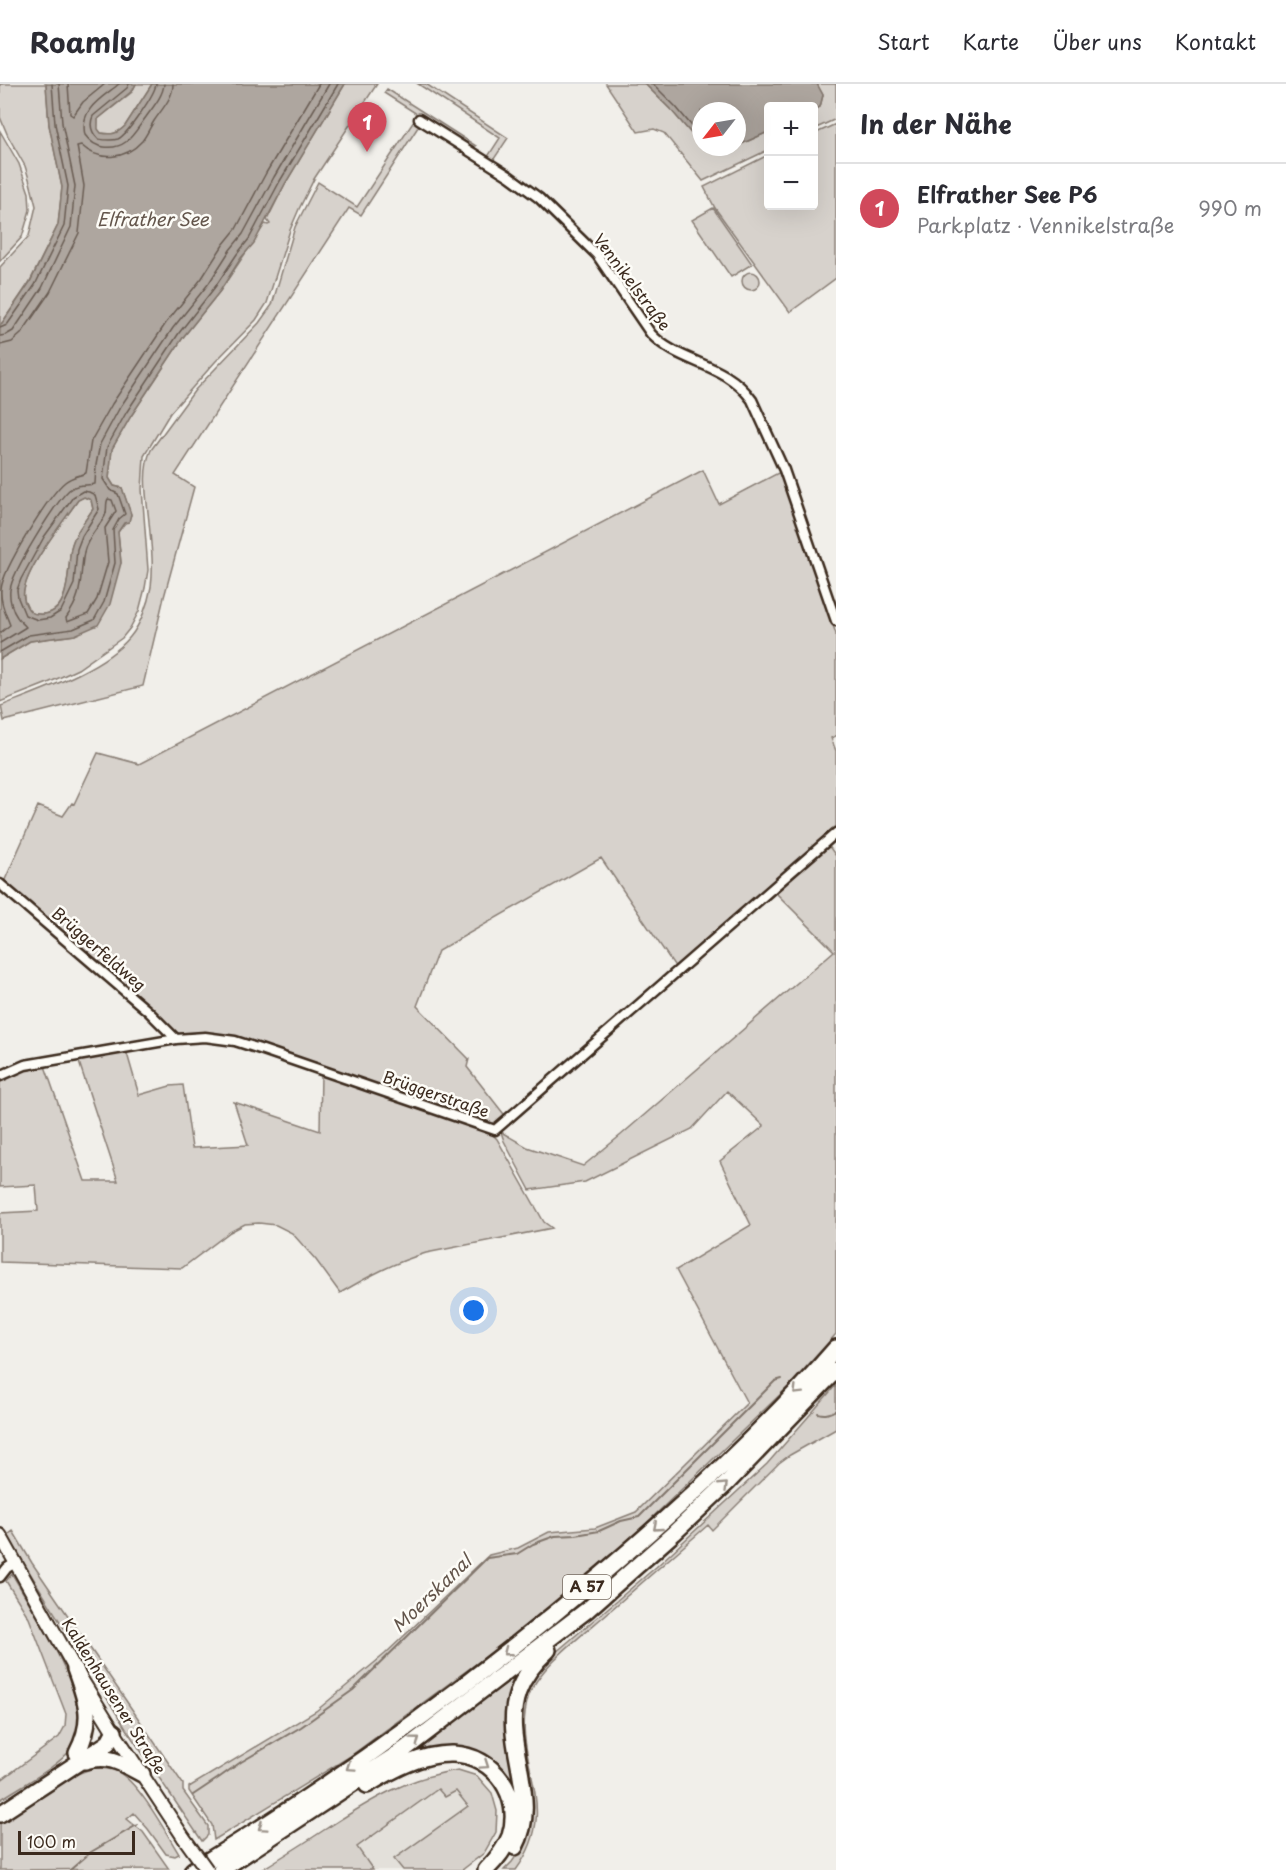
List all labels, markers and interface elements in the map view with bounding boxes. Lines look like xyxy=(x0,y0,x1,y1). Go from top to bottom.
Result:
text: Roamly xyxy=(30,20,136,63)
text: Start xyxy=(877,25,929,57)
text: Karte xyxy=(962,25,1019,57)
text: Über uns xyxy=(1052,25,1142,57)
text: Kontakt xyxy=(1175,25,1256,57)
north arrow xyxy=(692,102,746,156)
map controls xyxy=(764,102,818,210)
button: + xyxy=(764,102,818,156)
pin: 1 xyxy=(348,103,386,152)
text: In der Nähe xyxy=(860,104,1012,143)
button: − xyxy=(764,156,818,210)
text: Elfrather See P6 xyxy=(917,177,1097,210)
text: 1 xyxy=(875,193,884,223)
text: 990 m xyxy=(1198,193,1262,223)
water label: Elfrather See xyxy=(97,205,210,232)
text: Parkplatz · Vennikelstraße xyxy=(917,210,1174,240)
street label: Vennikelstraße xyxy=(588,228,677,335)
street label: Brüggerfeldweg xyxy=(47,901,152,996)
street label: Brüggerstraße xyxy=(380,1064,493,1122)
your location xyxy=(459,1296,488,1325)
one-way arrow xyxy=(793,1384,804,1395)
one-way arrow xyxy=(717,1482,728,1493)
one-way arrow xyxy=(653,1520,664,1531)
water label: Moerskanal xyxy=(385,1546,479,1638)
road number: A 57 xyxy=(563,1575,611,1599)
street label: Kaldenhausener Straße xyxy=(57,1613,173,1778)
one-way arrow xyxy=(503,1645,514,1656)
one-way arrow xyxy=(410,1737,421,1748)
one-way arrow xyxy=(478,1758,489,1769)
one-way arrow xyxy=(346,1760,356,1772)
one-way arrow xyxy=(258,1820,269,1831)
scale bar xyxy=(18,1828,135,1856)
text: 100 m xyxy=(27,1829,76,1853)

